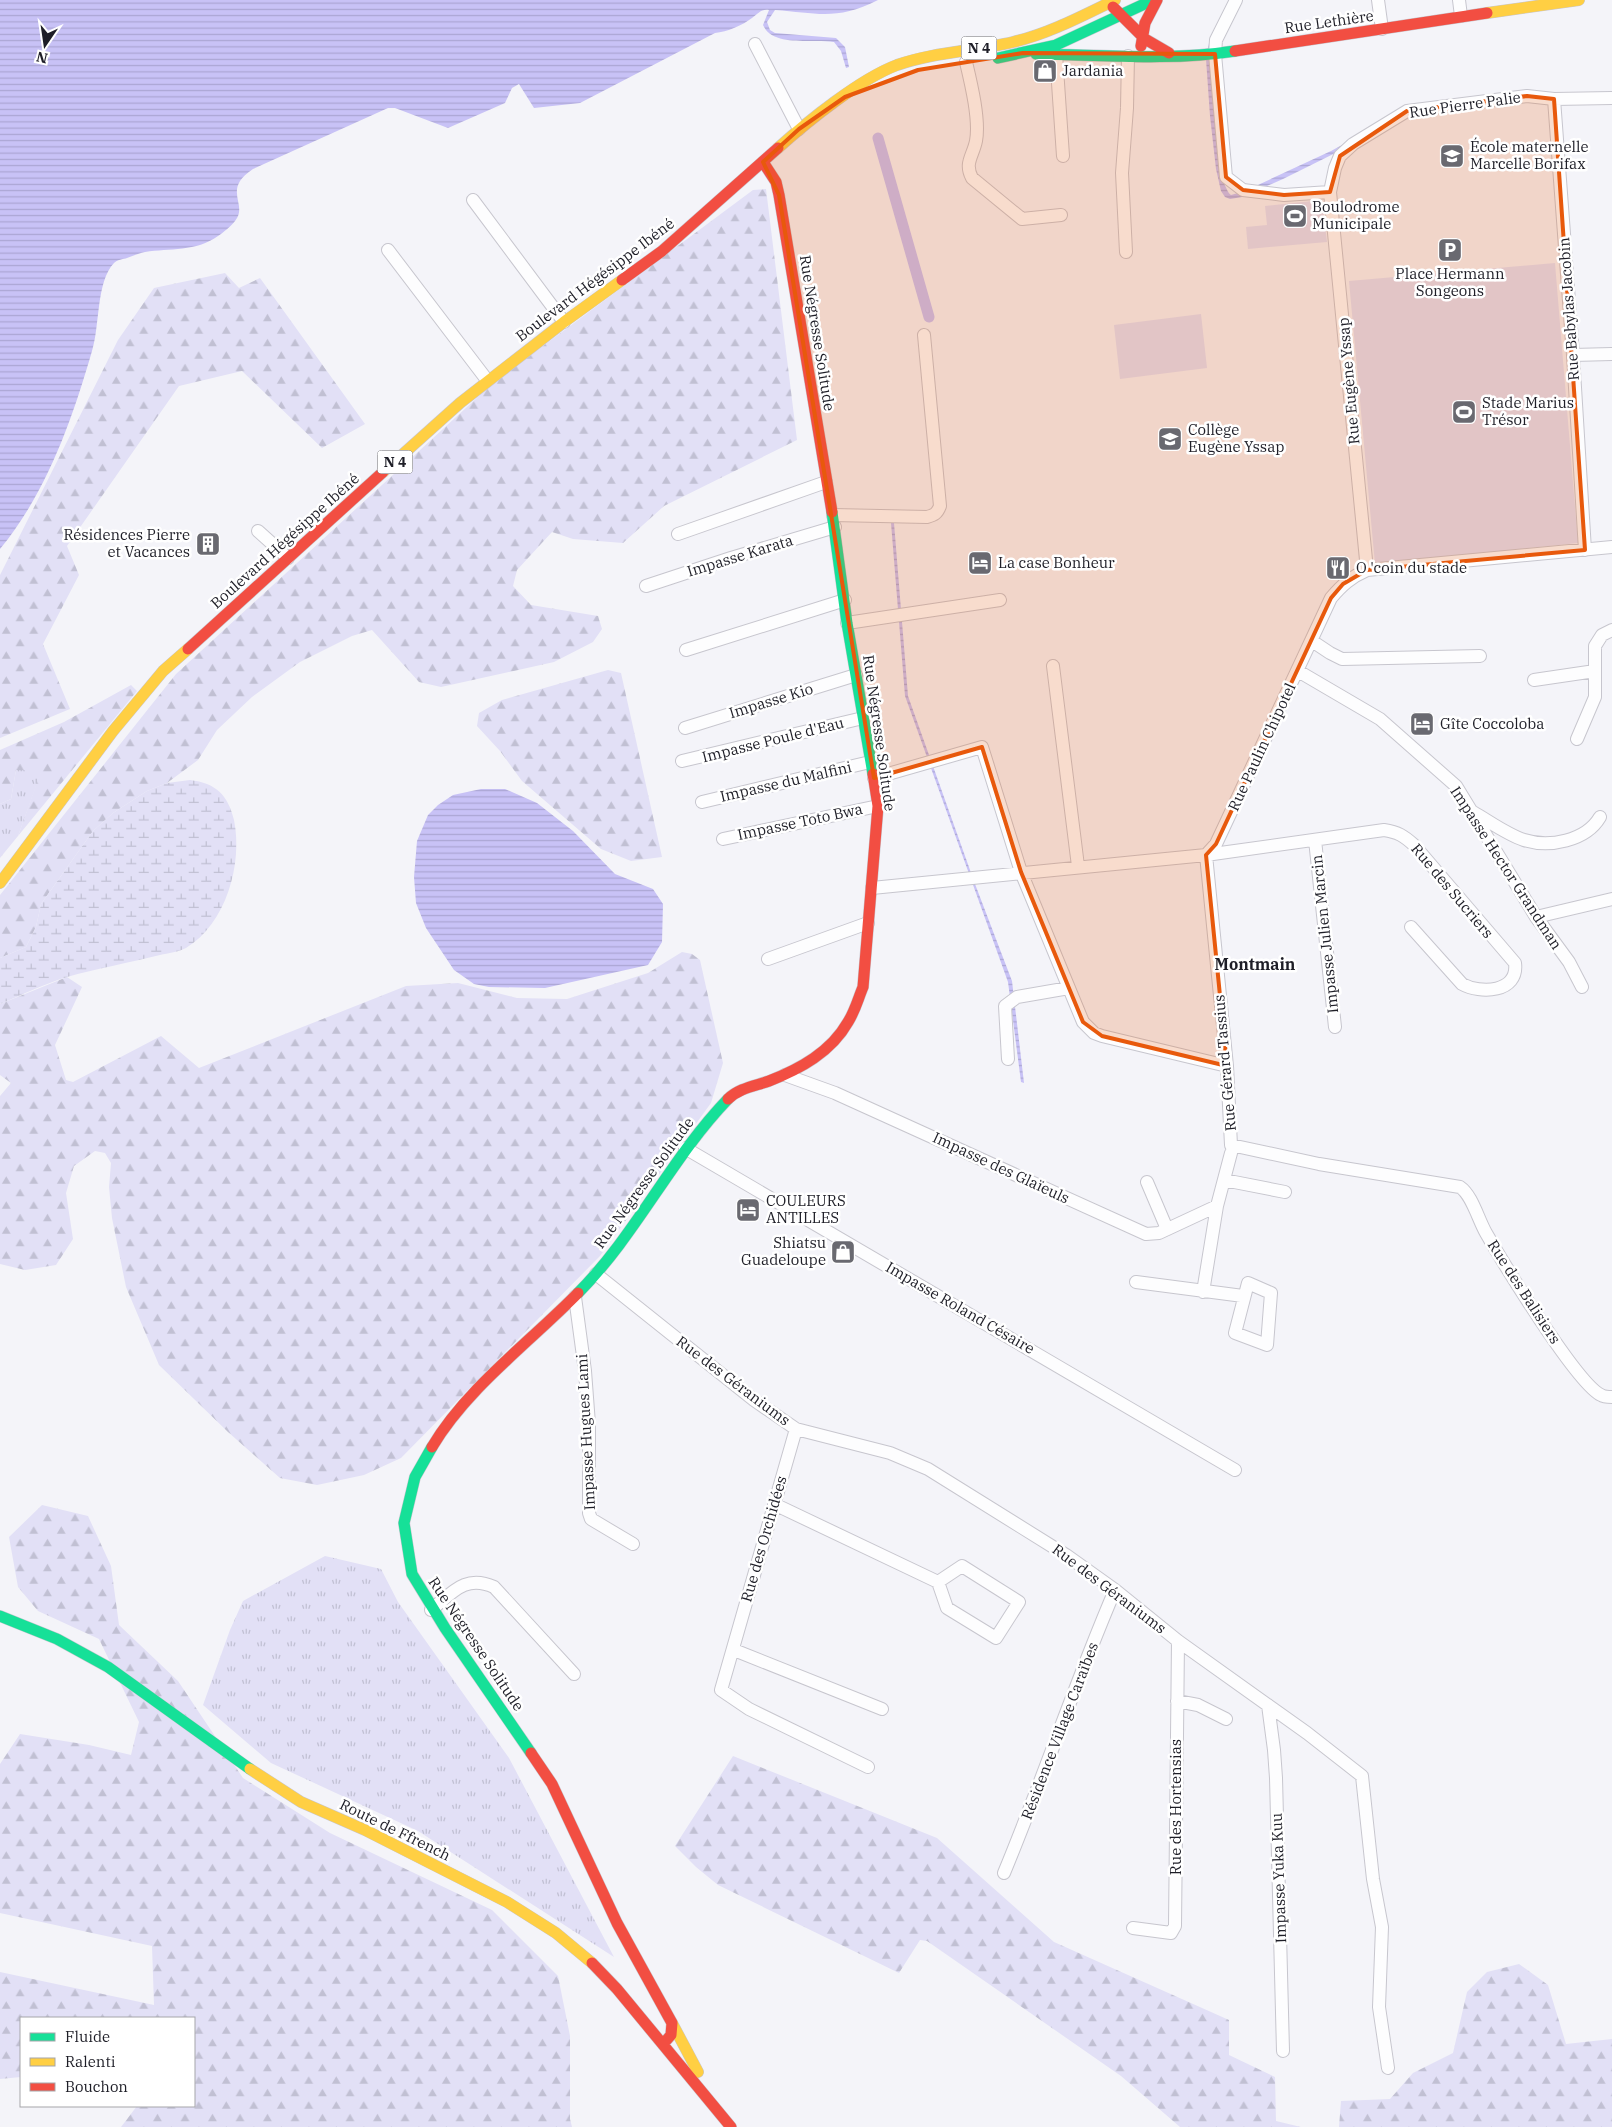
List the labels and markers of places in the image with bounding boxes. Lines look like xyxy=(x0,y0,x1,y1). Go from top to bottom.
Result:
shop icon: Jardania xyxy=(1032,58,1058,84)
place label: Jardania xyxy=(1062,61,1123,80)
place label: École maternelle Marcelle Borifax xyxy=(1470,137,1589,173)
school or university icon: École maternelle Marcelle Borifax xyxy=(1439,143,1465,169)
place label: Boulodrome Municipale xyxy=(1312,197,1399,233)
sports icon: Boulodrome Municipale xyxy=(1282,203,1308,229)
parking icon: Place Hermann Songeons xyxy=(1437,237,1463,263)
place label: Place Hermann Songeons xyxy=(1395,264,1505,300)
place label: Stade Marius Trésor xyxy=(1482,393,1574,429)
sports icon: Stade Marius Trésor xyxy=(1451,399,1477,425)
place label: Collège Eugène Yssap xyxy=(1188,420,1285,456)
school or university icon: Collège Eugène Yssap xyxy=(1157,426,1183,452)
place label: Résidences Pierre et Vacances xyxy=(63,525,190,561)
building icon: Résidences Pierre et Vacances xyxy=(195,531,221,557)
hotel icon: La case Bonheur xyxy=(967,550,993,576)
place label: La case Bonheur xyxy=(998,553,1115,572)
restaurant icon: O 'coin du stade xyxy=(1325,555,1351,581)
place label: O 'coin du stade xyxy=(1356,558,1467,577)
hotel icon: Gîte Coccoloba xyxy=(1409,711,1435,737)
place label: Gîte Coccoloba xyxy=(1440,714,1544,733)
place label: COULEURS ANTILLES xyxy=(766,1191,846,1227)
hotel icon: COULEURS ANTILLES xyxy=(735,1197,761,1223)
place label: Shiatsu Guadeloupe xyxy=(741,1233,826,1269)
shop icon: Shiatsu Guadeloupe xyxy=(830,1239,856,1265)

